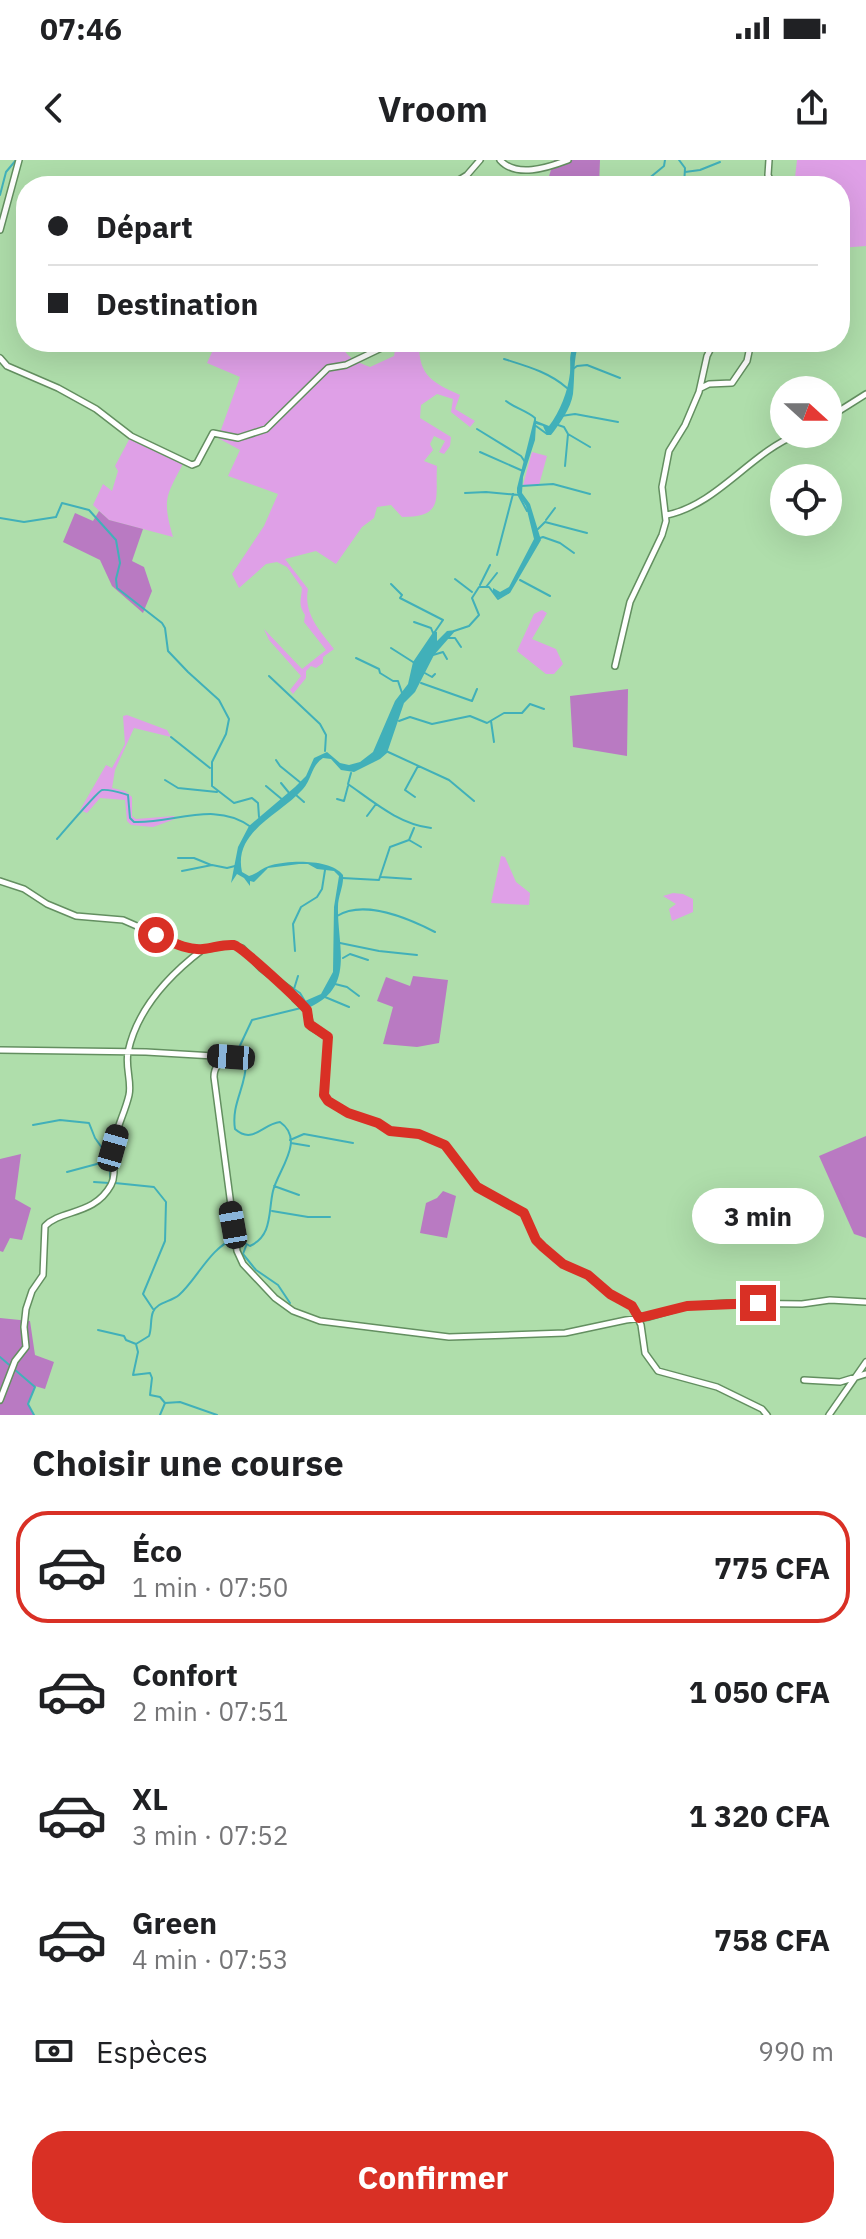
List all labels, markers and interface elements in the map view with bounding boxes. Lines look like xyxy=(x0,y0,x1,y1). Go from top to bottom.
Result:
text: 07:46 xyxy=(40,9,122,48)
text: Vroom xyxy=(378,85,488,132)
icon: back xyxy=(32,86,76,130)
icon: share xyxy=(790,86,834,130)
text: Départ xyxy=(96,207,193,246)
text: Destination xyxy=(96,284,258,323)
north arrow xyxy=(770,376,842,448)
map controls xyxy=(770,376,842,536)
button: locate xyxy=(770,464,842,536)
route start xyxy=(138,917,174,953)
car xyxy=(206,1043,256,1071)
car xyxy=(95,1122,131,1174)
callout: 3 min xyxy=(692,1187,824,1243)
car xyxy=(217,1199,249,1251)
text: 3 min xyxy=(724,1199,792,1233)
route end xyxy=(740,1285,776,1321)
text: Choisir une course xyxy=(32,1439,344,1486)
icon: car xyxy=(36,1531,108,1603)
text: Éco xyxy=(132,1531,182,1570)
text: 775 CFA xyxy=(714,1548,830,1587)
text: 1 min · 07:50 xyxy=(132,1570,288,1604)
icon: car xyxy=(36,1655,108,1727)
text: Confort xyxy=(132,1655,238,1694)
text: 1 050 CFA xyxy=(689,1672,830,1711)
text: 2 min · 07:51 xyxy=(132,1694,288,1728)
icon: car xyxy=(36,1779,108,1851)
text: XL xyxy=(132,1779,168,1818)
text: 1 320 CFA xyxy=(689,1796,830,1835)
text: 3 min · 07:52 xyxy=(132,1818,288,1852)
icon: car xyxy=(36,1903,108,1975)
text: Green xyxy=(132,1903,217,1942)
text: 758 CFA xyxy=(714,1920,830,1959)
text: 4 min · 07:53 xyxy=(132,1942,288,1976)
icon: cash xyxy=(32,2029,76,2073)
text: Espèces xyxy=(96,2032,208,2071)
text: 990 m xyxy=(758,2034,834,2068)
button: Confirmer xyxy=(32,2131,834,2223)

